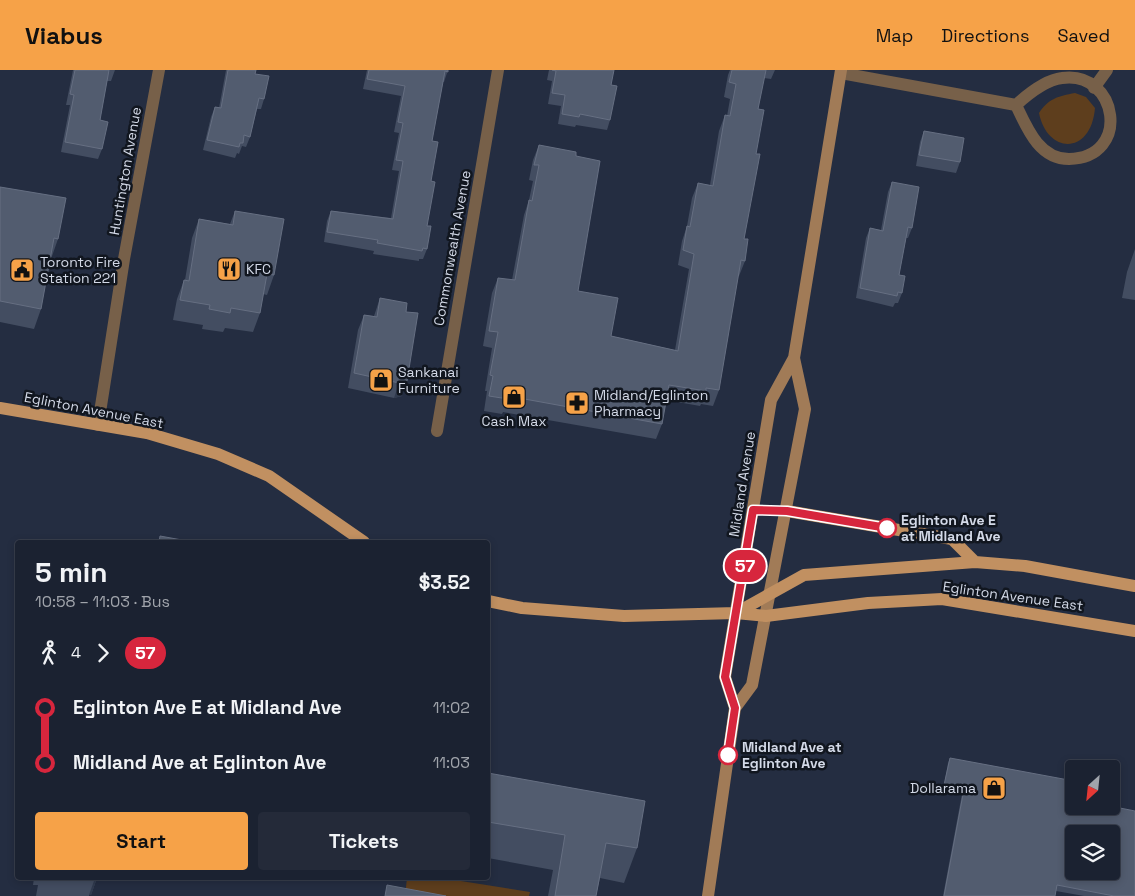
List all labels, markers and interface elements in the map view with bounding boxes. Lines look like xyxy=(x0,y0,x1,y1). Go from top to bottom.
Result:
text: Viabus xyxy=(25,20,103,51)
text: Map xyxy=(876,24,913,47)
text: Directions xyxy=(941,24,1030,47)
text: Saved xyxy=(1058,24,1110,47)
street label: Huntington Avenue xyxy=(105,105,145,237)
street label: Commonwealth Avenue xyxy=(429,169,475,327)
place label: Toronto Fire Station 221 xyxy=(40,253,120,287)
restaurant icon: KFC xyxy=(216,256,242,282)
public building icon: Toronto Fire Station 221 xyxy=(9,257,35,283)
place label: KFC xyxy=(246,260,271,278)
place label: Sankanai Furniture xyxy=(398,363,460,397)
shop icon: Sankanai Furniture xyxy=(368,367,394,393)
shop icon: Cash Max xyxy=(501,384,527,410)
place label: Midland/Eglinton Pharmacy xyxy=(594,386,708,420)
street label: Eglinton Avenue East xyxy=(23,388,165,432)
pharmacy icon: Midland/Eglinton Pharmacy xyxy=(564,390,590,416)
place label: Cash Max xyxy=(481,412,547,430)
street label: Midland Avenue xyxy=(725,430,759,538)
place label: Eglinton Ave E at Midland Ave xyxy=(901,511,1001,545)
marker: Eglinton Ave E at Midland Ave xyxy=(877,518,897,538)
line badge: 57 xyxy=(722,550,768,582)
text: 5 min xyxy=(35,554,108,590)
text: 57 xyxy=(735,554,755,577)
text: $3.52 xyxy=(419,570,470,595)
street label: Eglinton Avenue East xyxy=(942,577,1084,615)
text: 10:58 – 11:03 · Bus xyxy=(35,591,170,612)
icon: walk xyxy=(35,639,63,667)
icon: forward xyxy=(89,639,117,667)
text: 57 xyxy=(135,641,156,664)
text: 4 xyxy=(71,642,81,663)
text: Eglinton Ave E at Midland Ave xyxy=(73,695,342,720)
text: 11:02 xyxy=(433,697,470,718)
place label: Midland Ave at Eglinton Ave xyxy=(742,738,842,772)
marker: Midland Ave at Eglinton Ave xyxy=(718,745,738,765)
text: Midland Ave at Eglinton Ave xyxy=(73,750,326,775)
text: 11:03 xyxy=(433,752,470,773)
north arrow xyxy=(1065,760,1120,815)
map controls xyxy=(1065,760,1120,880)
shop icon: Dollarama xyxy=(981,775,1007,801)
place label: Dollarama xyxy=(910,779,976,797)
button: Start xyxy=(35,812,248,870)
button: Tickets xyxy=(258,812,470,870)
button: layers xyxy=(1065,825,1120,880)

